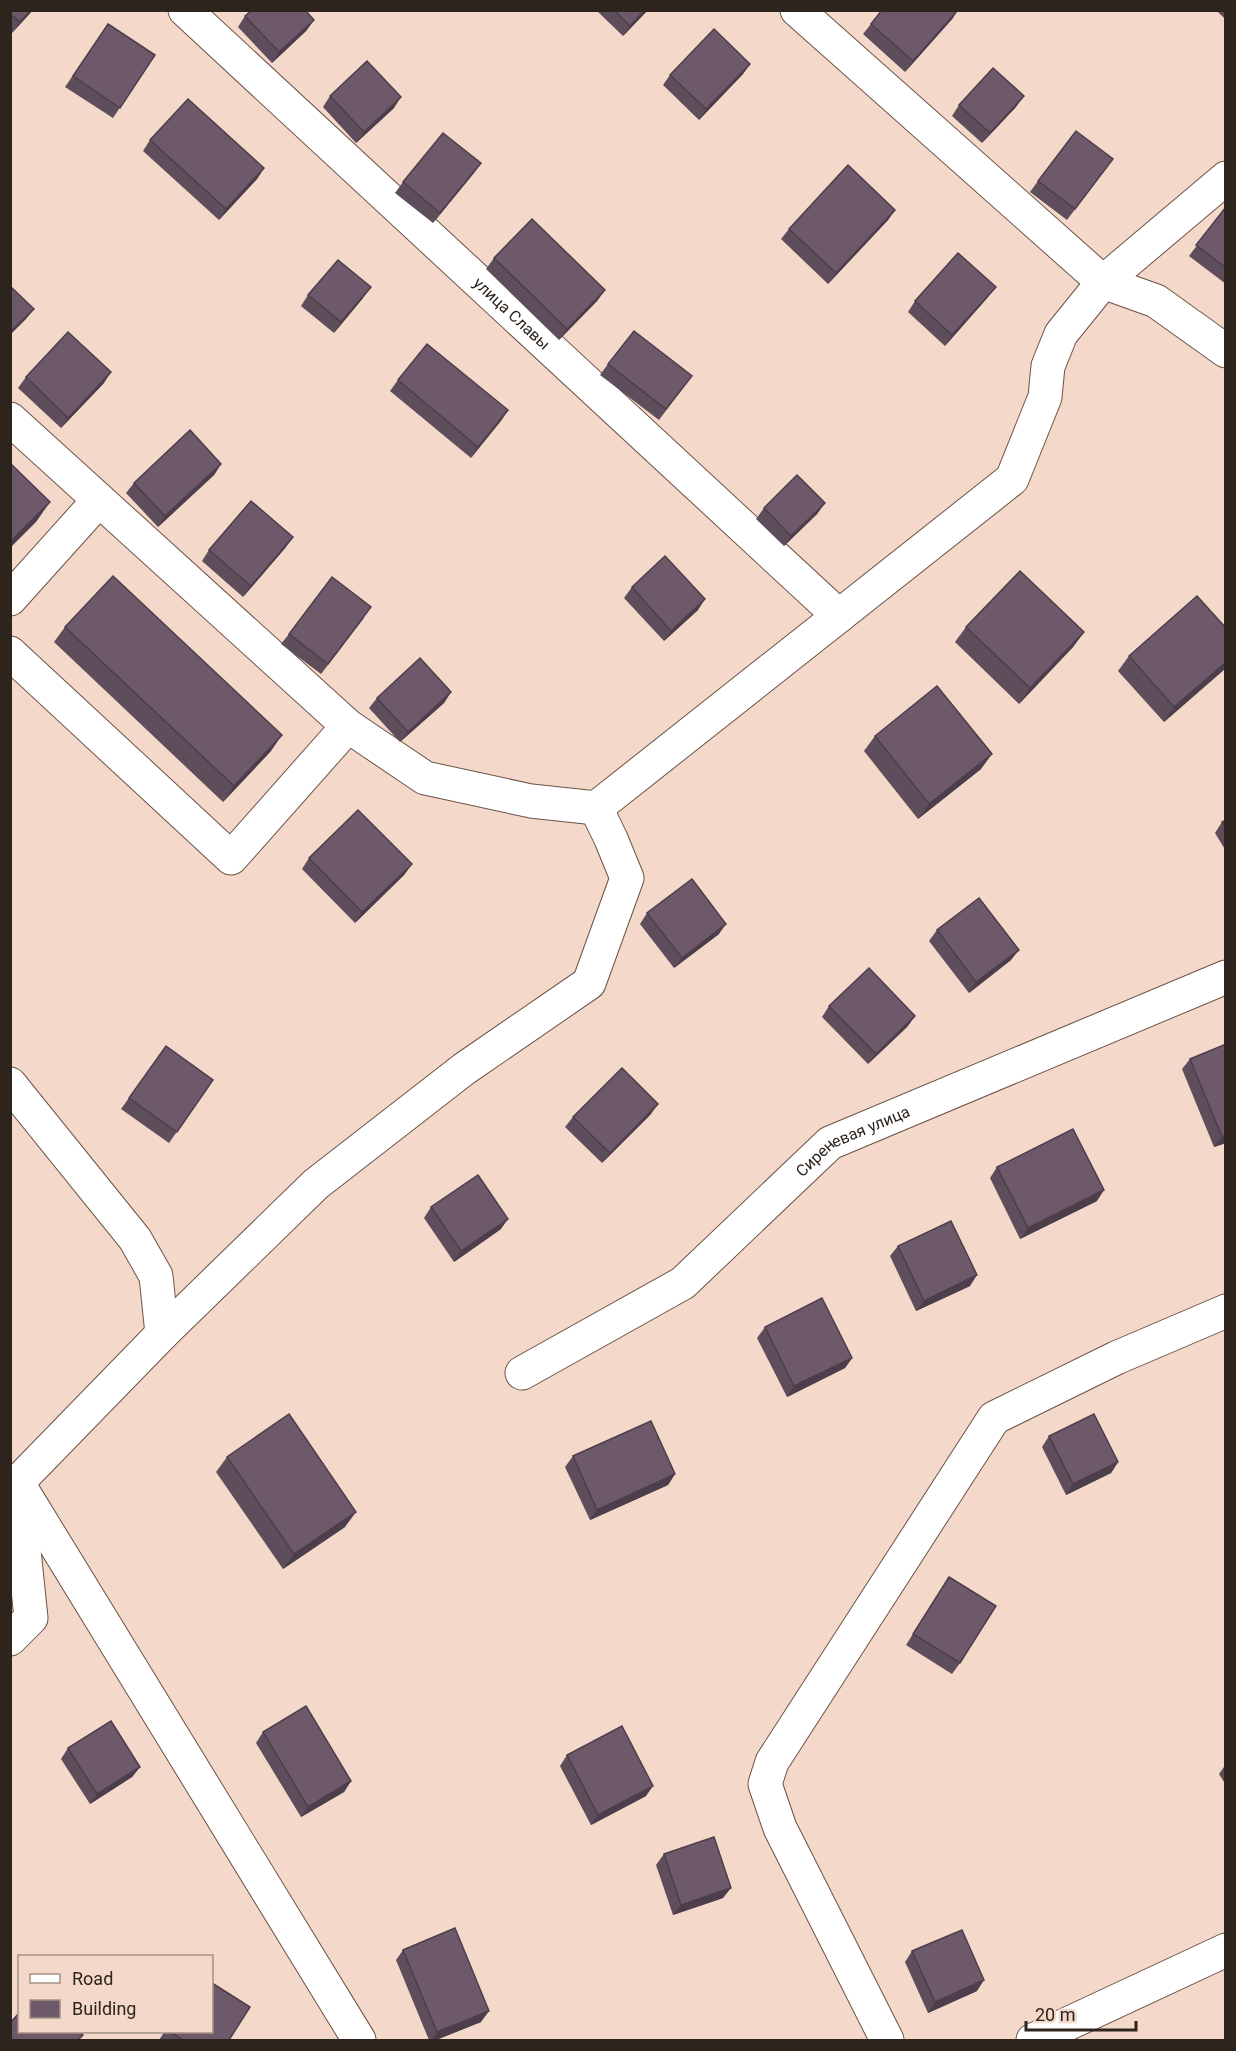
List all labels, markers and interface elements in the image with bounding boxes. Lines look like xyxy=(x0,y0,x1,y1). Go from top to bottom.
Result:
street label: улица Славы xyxy=(470,273,554,353)
street label: Сиреневая улица xyxy=(791,1101,912,1180)
legend xyxy=(18,1955,213,2033)
text: Road xyxy=(72,1968,113,1989)
scale bar xyxy=(1026,1994,1136,2032)
text: Building xyxy=(72,1998,136,2019)
text: 20 m xyxy=(1035,2004,1075,2025)

